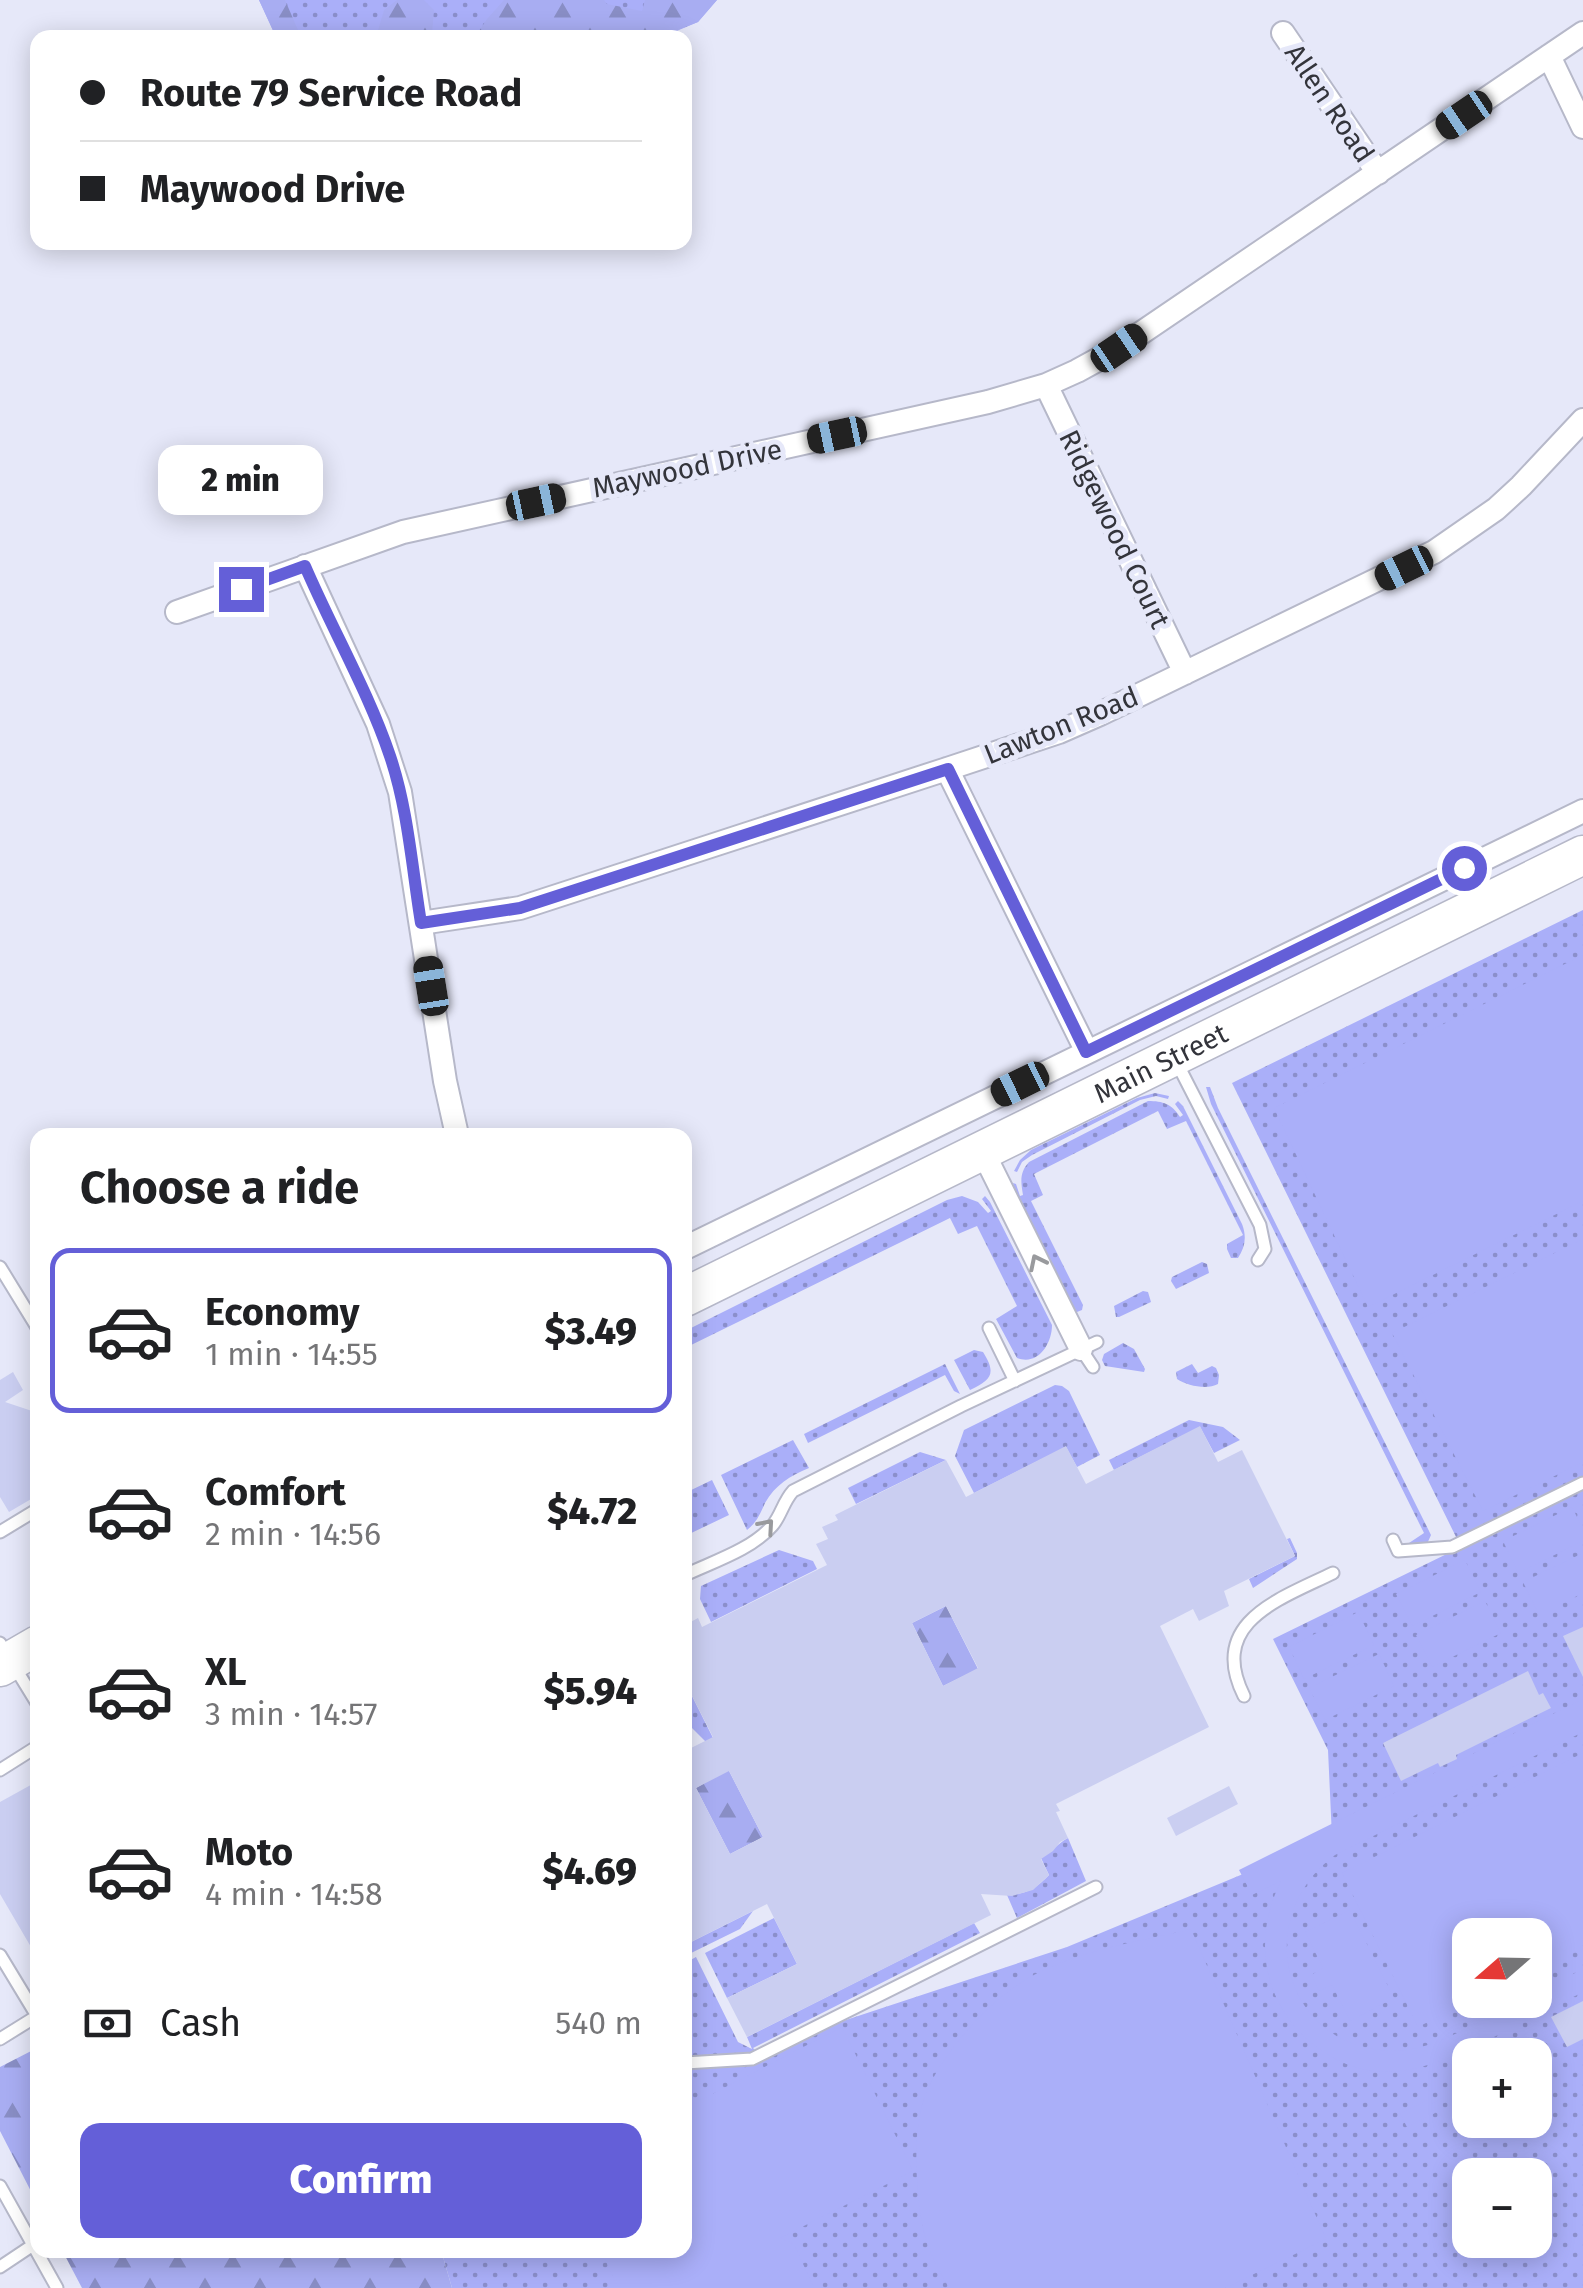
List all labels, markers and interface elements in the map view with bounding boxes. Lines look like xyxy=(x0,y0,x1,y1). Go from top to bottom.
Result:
street label: Allen Road xyxy=(1278,38,1381,169)
text: Route 79 Service Road xyxy=(140,70,522,116)
car xyxy=(1431,86,1497,144)
text: Maywood Drive xyxy=(140,166,405,212)
car xyxy=(1086,319,1152,377)
car xyxy=(805,414,869,456)
street label: Ridgewood Court xyxy=(1052,425,1177,635)
street label: Maywood Drive xyxy=(589,432,785,505)
callout: 2 min xyxy=(158,444,324,514)
text: 2 min xyxy=(201,461,280,499)
car xyxy=(504,481,568,523)
car xyxy=(1370,541,1438,595)
route end xyxy=(219,567,264,612)
street label: Lawton Road xyxy=(979,680,1143,771)
route start xyxy=(1442,846,1487,891)
car xyxy=(411,954,451,1018)
street label: Main Street xyxy=(1089,1016,1234,1110)
car xyxy=(986,1057,1054,1111)
text: Choose a ride xyxy=(80,1161,359,1215)
one-way arrow xyxy=(1030,1254,1050,1272)
icon: car xyxy=(85,1286,175,1376)
text: Economy xyxy=(205,1289,360,1335)
text: $3.49 xyxy=(545,1308,637,1354)
text: 1 min · 14:55 xyxy=(205,1335,378,1373)
icon: car xyxy=(85,1466,175,1556)
text: Comfort xyxy=(205,1469,346,1515)
text: $4.72 xyxy=(547,1488,637,1534)
text: 2 min · 14:56 xyxy=(205,1515,381,1553)
one-way arrow xyxy=(755,1519,773,1537)
icon: car xyxy=(85,1646,175,1736)
text: XL xyxy=(205,1649,247,1695)
text: $5.94 xyxy=(544,1668,637,1714)
text: 3 min · 14:57 xyxy=(205,1695,377,1733)
icon: car xyxy=(85,1826,175,1916)
text: Moto xyxy=(205,1829,293,1875)
text: $4.69 xyxy=(542,1848,637,1894)
text: 4 min · 14:58 xyxy=(205,1875,383,1913)
north arrow xyxy=(1452,1918,1552,2018)
map controls xyxy=(1452,1918,1552,2258)
icon: cash xyxy=(80,1996,135,2051)
text: Cash xyxy=(160,2000,241,2046)
text: 540 m xyxy=(555,2004,642,2042)
button: + xyxy=(1452,2038,1552,2138)
button: Confirm xyxy=(80,2123,642,2238)
button: − xyxy=(1452,2158,1552,2258)

